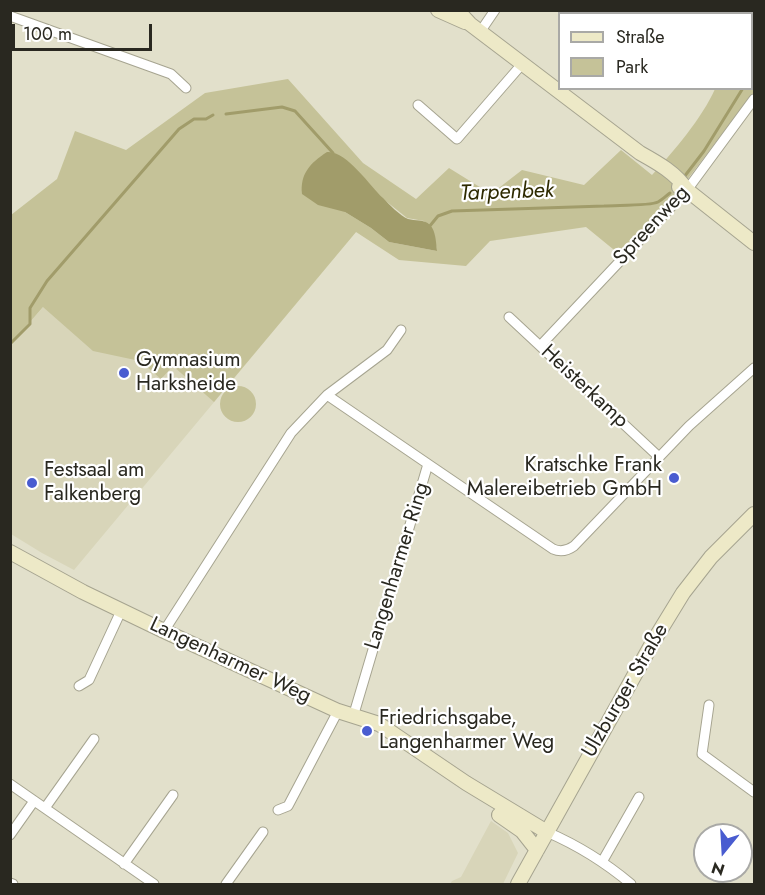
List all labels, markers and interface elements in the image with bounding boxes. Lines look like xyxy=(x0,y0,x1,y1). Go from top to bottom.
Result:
scale bar xyxy=(15,12,154,50)
legend xyxy=(558,12,753,90)
text: 100 m xyxy=(23,21,72,47)
text: Straße xyxy=(616,24,664,50)
text: Park xyxy=(616,54,648,80)
water label: Tarpenbek xyxy=(459,178,555,208)
street label: Spreenweg xyxy=(609,181,695,271)
street label: Heisterkamp xyxy=(535,340,633,434)
place label: Gymnasium Harksheide xyxy=(136,348,241,398)
marker: Gymnasium Harksheide xyxy=(117,366,131,380)
place label: Kratschke Frank Malereibetrieb GmbH xyxy=(467,453,662,503)
place label: Festsaal am Falkenberg xyxy=(44,458,144,508)
marker: Kratschke Frank Malereibetrieb GmbH xyxy=(667,471,681,485)
marker: Festsaal am Falkenberg xyxy=(25,476,39,490)
street label: Langenharmer Ring xyxy=(361,479,435,653)
street label: Langenharmer Weg xyxy=(145,613,315,709)
street label: Ulzburger Straße xyxy=(578,620,674,762)
place label: Friedrichsgabe, Langenharmer Weg xyxy=(379,706,554,756)
marker: Friedrichsgabe, Langenharmer Weg xyxy=(360,724,374,738)
north arrow xyxy=(693,823,753,883)
text: N xyxy=(708,856,728,882)

